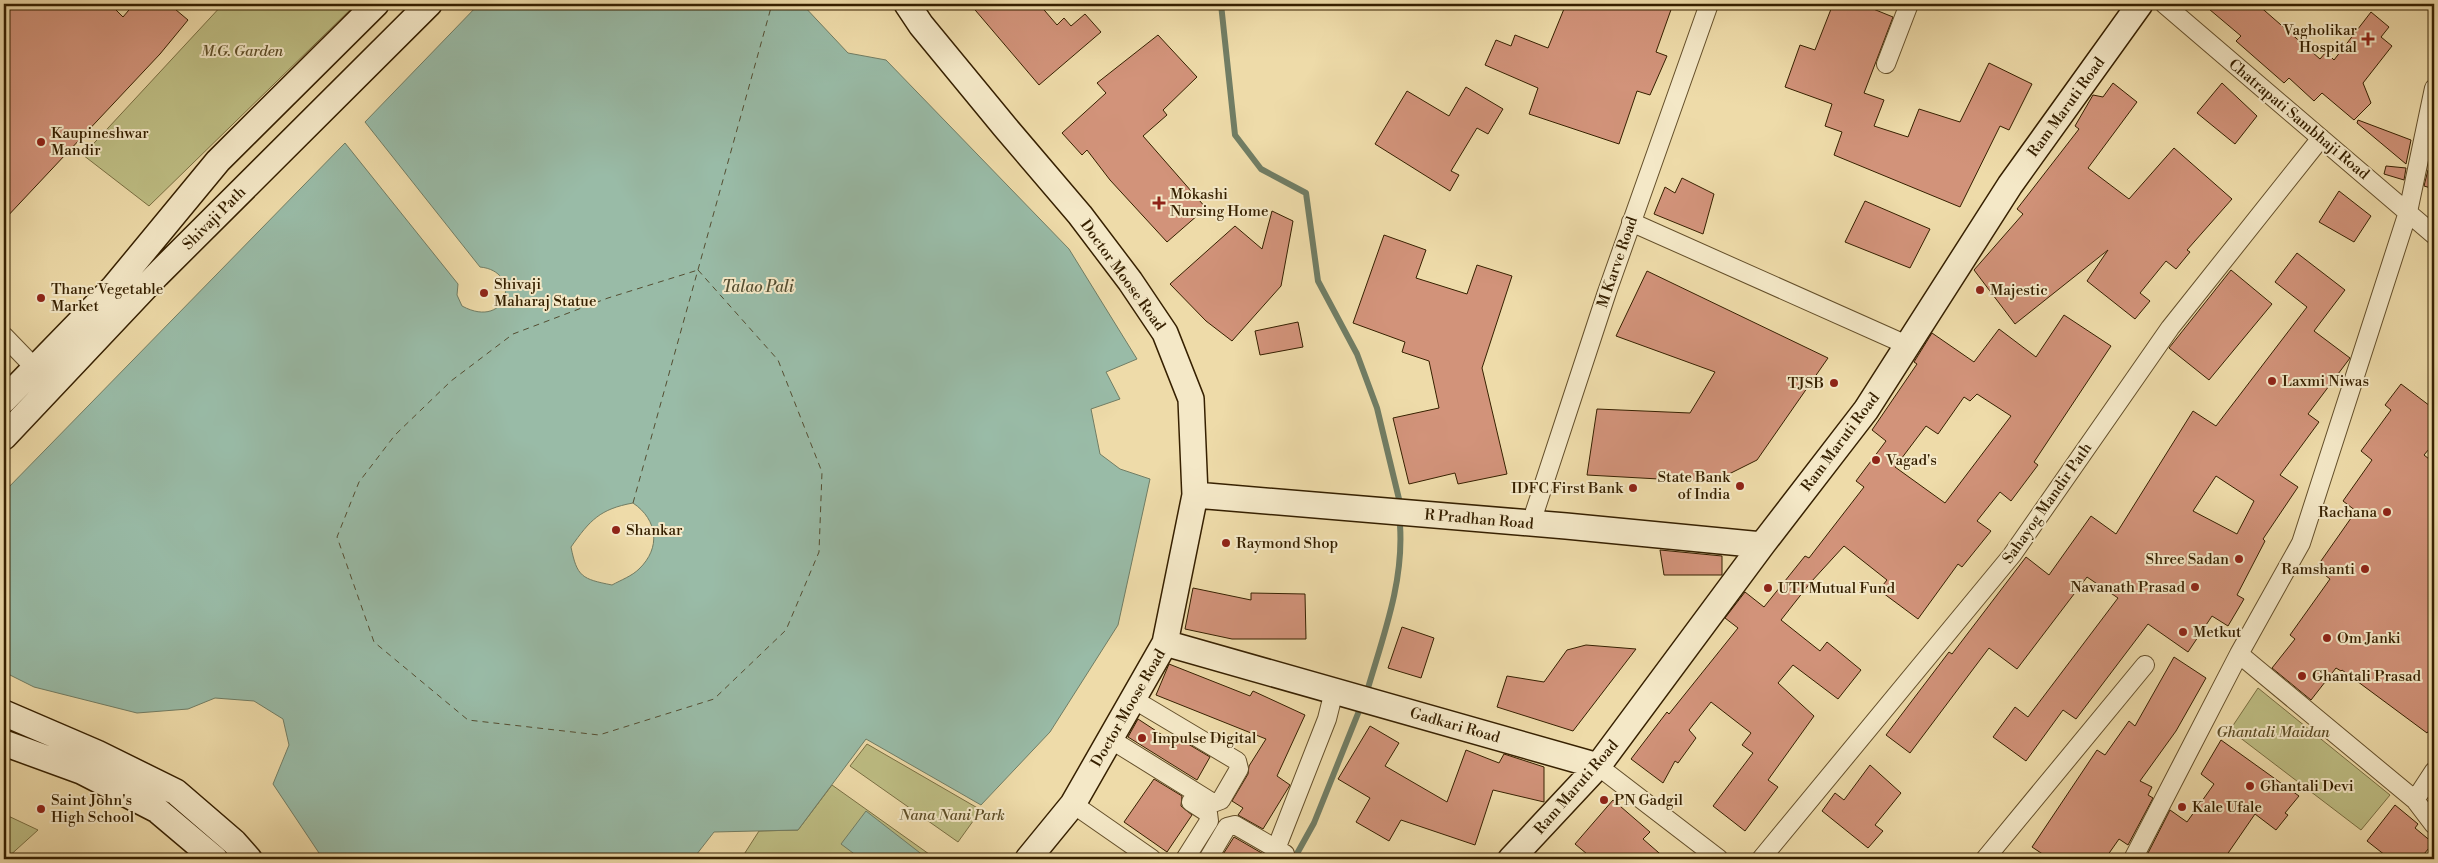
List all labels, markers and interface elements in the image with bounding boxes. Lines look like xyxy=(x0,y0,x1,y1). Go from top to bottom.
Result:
place label: Vagholikar Hospital xyxy=(2282,21,2358,57)
marker: Vagholikar Hospital xyxy=(2361,32,2375,46)
park label: M.G. Garden xyxy=(201,42,284,61)
street label: Ram Maruti Road xyxy=(2024,53,2109,161)
street label: Chatrapati Sambhaji Road xyxy=(2224,55,2373,184)
place label: Kaupineshwar Mandir xyxy=(51,124,149,160)
marker: Kaupineshwar Mandir xyxy=(35,136,47,148)
street label: Shivaji Path xyxy=(179,183,250,254)
place label: Mokashi Nursing Home xyxy=(1170,185,1269,221)
marker: Mokashi Nursing Home xyxy=(1152,196,1166,210)
street label: M Karve Road xyxy=(1593,214,1642,310)
street label: Doctor Moose Road xyxy=(1076,216,1170,335)
place label: Shivaji Maharaj Statue xyxy=(494,275,597,311)
water label: Talao Pali xyxy=(722,277,794,297)
place label: Thane Vegetable Market xyxy=(51,280,163,316)
place label: Majestic xyxy=(1990,281,2048,300)
marker: Majestic xyxy=(1974,284,1986,296)
marker: Shivaji Maharaj Statue xyxy=(478,287,490,299)
marker: Thane Vegetable Market xyxy=(35,292,47,304)
place label: Laxmi Niwas xyxy=(2282,372,2369,391)
place label: TJSB xyxy=(1788,374,1824,393)
marker: Laxmi Niwas xyxy=(2266,375,2278,387)
marker: TJSB xyxy=(1828,377,1840,389)
street label: Ram Maruti Road xyxy=(1797,389,1884,496)
street label: Sahayog Mandir Path xyxy=(1999,439,2096,567)
place label: Vagad's xyxy=(1885,451,1937,470)
marker: Vagad's xyxy=(1870,454,1882,466)
place label: State Bank of India xyxy=(1657,468,1731,504)
place label: IDFC First Bank xyxy=(1511,479,1624,498)
marker: State Bank of India xyxy=(1734,480,1746,492)
marker: IDFC First Bank xyxy=(1627,482,1639,494)
place label: Rachana xyxy=(2318,503,2377,522)
street label: R Pradhan Road xyxy=(1424,505,1535,534)
marker: Rachana xyxy=(2381,506,2393,518)
place label: Shankar xyxy=(626,521,683,540)
marker: Shankar xyxy=(610,524,622,536)
place label: Raymond Shop xyxy=(1236,534,1338,553)
marker: Raymond Shop xyxy=(1220,537,1232,549)
place label: Shree Sadan xyxy=(2146,550,2229,569)
marker: Shree Sadan xyxy=(2233,553,2245,565)
place label: Ramshanti xyxy=(2281,560,2355,579)
marker: Ramshanti xyxy=(2359,563,2371,575)
place label: Navanath Prasad xyxy=(2071,578,2185,597)
place label: UTI Mutual Fund xyxy=(1778,579,1895,598)
marker: Navanath Prasad xyxy=(2189,581,2201,593)
marker: UTI Mutual Fund xyxy=(1762,582,1774,594)
place label: Metkut xyxy=(2193,623,2242,642)
marker: Metkut xyxy=(2177,626,2189,638)
place label: Om Janki xyxy=(2337,629,2401,648)
marker: Om Janki xyxy=(2321,632,2333,644)
street label: Doctor Moose Road xyxy=(1087,646,1170,771)
place label: Ghantali Prasad xyxy=(2312,667,2422,686)
marker: Ghantali Prasad xyxy=(2296,670,2308,682)
street label: Gadkari Road xyxy=(1408,704,1502,748)
park label: Ghantali Maidan xyxy=(2216,723,2330,742)
place label: Impulse Digital xyxy=(1152,729,1257,748)
marker: Impulse Digital xyxy=(1136,732,1148,744)
street label: Ram Maruti Road xyxy=(1530,736,1623,838)
place label: Ghantali Devi xyxy=(2260,777,2354,796)
marker: Ghantali Devi xyxy=(2244,780,2256,792)
place label: Saint John's High School xyxy=(51,791,135,827)
place label: PN Gadgil xyxy=(1614,791,1683,810)
marker: PN Gadgil xyxy=(1598,794,1610,806)
place label: Kale Ufale xyxy=(2192,798,2262,817)
marker: Kale Ufale xyxy=(2176,801,2188,813)
marker: Saint John's High School xyxy=(35,803,47,815)
park label: Nana Nani Park xyxy=(898,806,1005,825)

